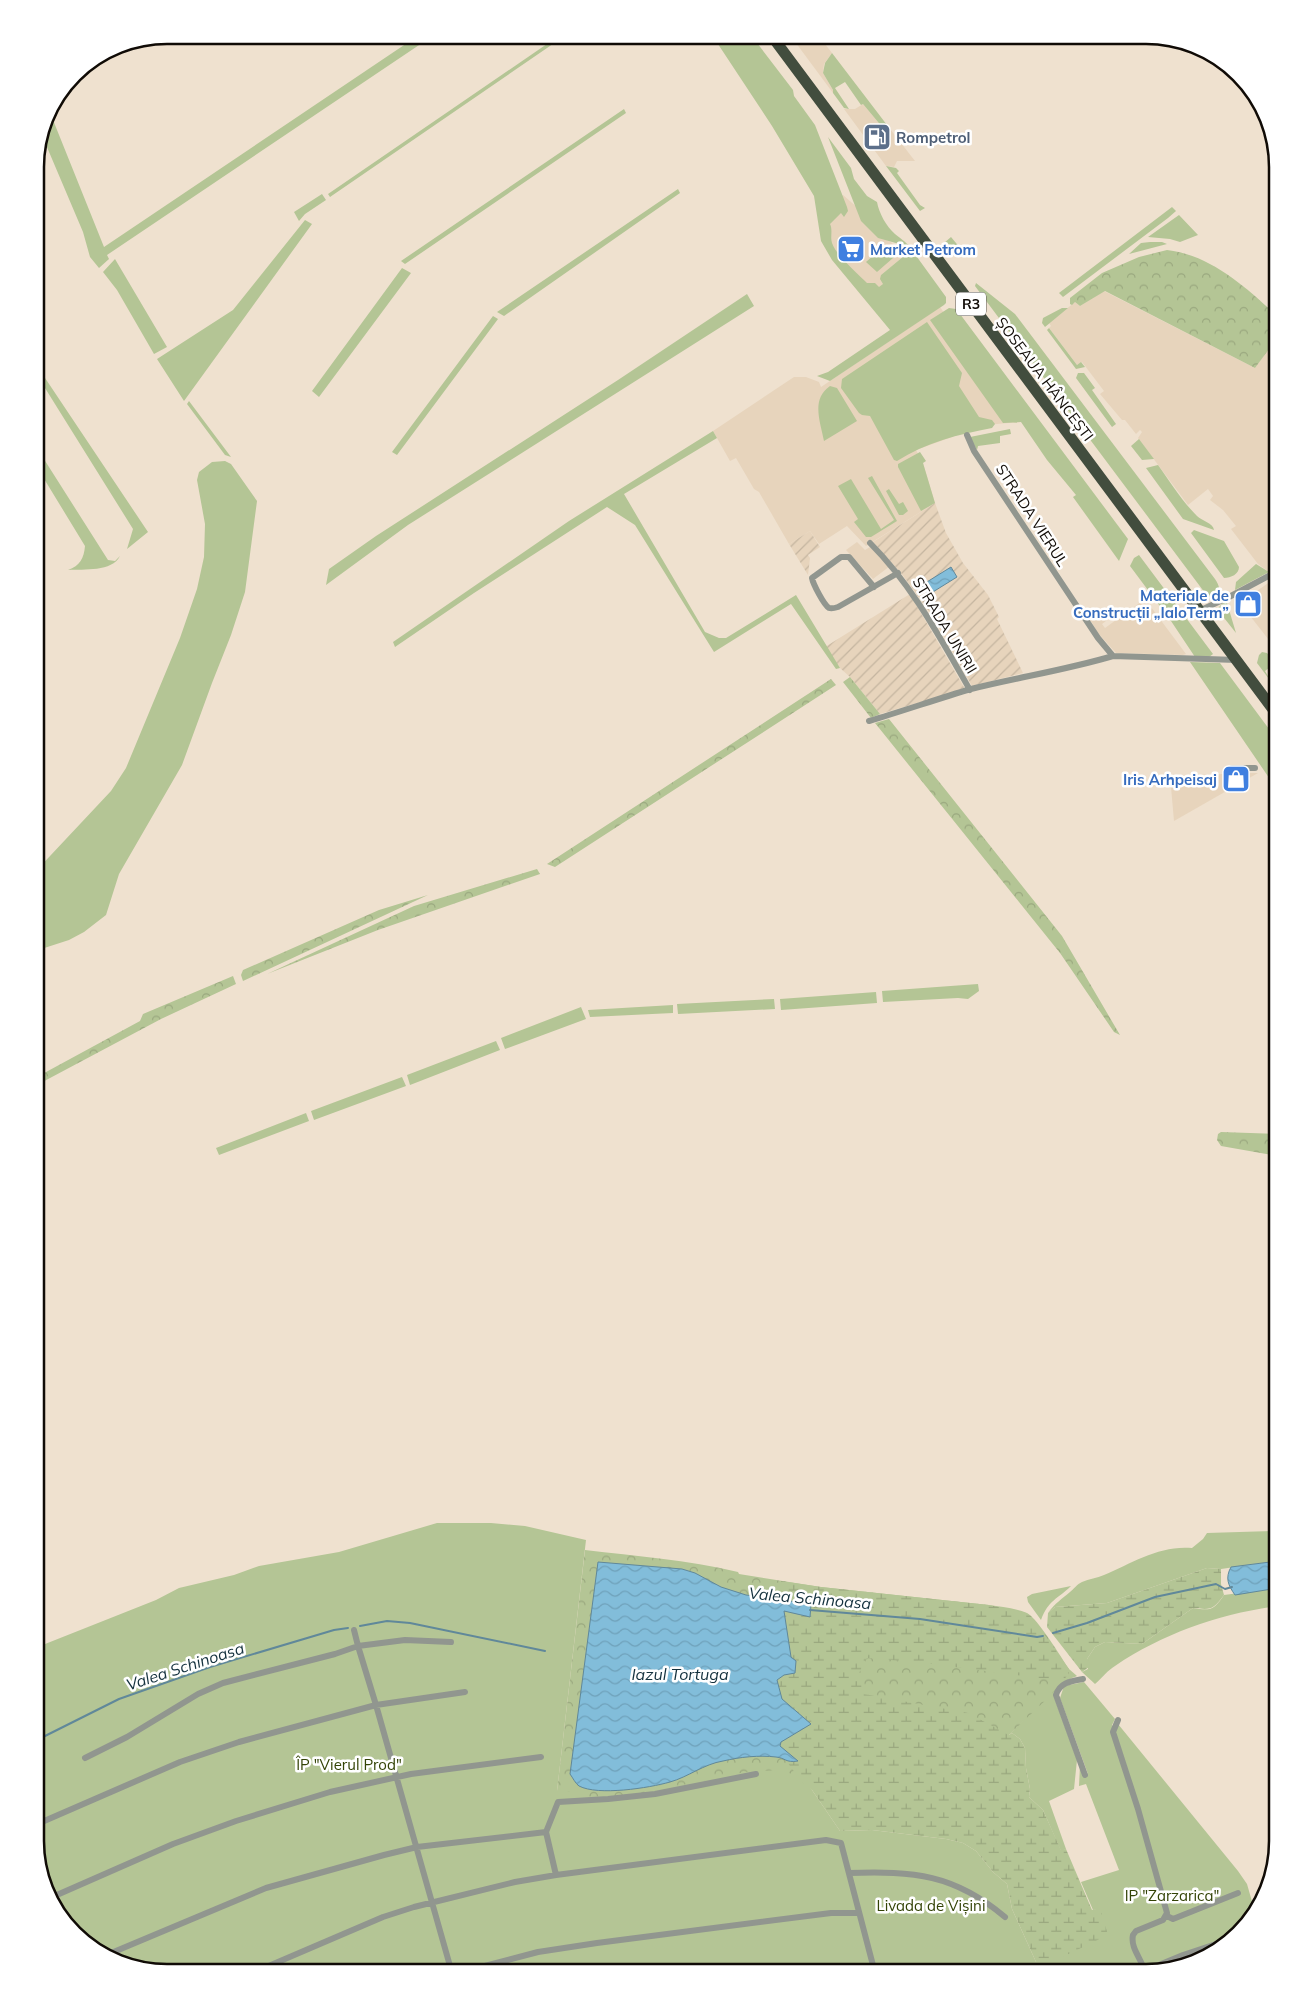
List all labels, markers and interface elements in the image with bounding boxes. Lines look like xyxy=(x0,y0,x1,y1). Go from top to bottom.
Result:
fuel station icon: Rompetrol xyxy=(862,122,892,152)
place label: Rompetrol xyxy=(896,128,970,147)
supermarket icon: Market Petrom xyxy=(836,234,866,264)
place label: Market Petrom xyxy=(870,240,976,259)
road number: R3 xyxy=(956,292,986,316)
street label: ȘOSEAUA HÂNCEȘTI xyxy=(992,313,1098,445)
street label: STRADA VIERUL xyxy=(992,460,1072,570)
street label: STRADA UNIRII xyxy=(909,573,981,677)
place label: Materiale de Construcții „IaloTerm” xyxy=(1073,586,1229,623)
shop icon: Materiale de Construcții „IaloTerm” xyxy=(1233,589,1263,619)
shop icon: Iris Arhpeisaj xyxy=(1221,764,1251,794)
place label: Iris Arhpeisaj xyxy=(1123,770,1217,789)
water label: Valea Schinoasa xyxy=(748,1583,872,1613)
water label: Valea Schinoasa xyxy=(123,1637,247,1694)
water label: Iazul Tortuga xyxy=(631,1664,729,1684)
park label: ÎP "Vierul Prod" xyxy=(295,1755,402,1774)
park label: IP "Zarzarica" xyxy=(1125,1886,1219,1905)
park label: Livada de Vișini xyxy=(877,1896,985,1915)

